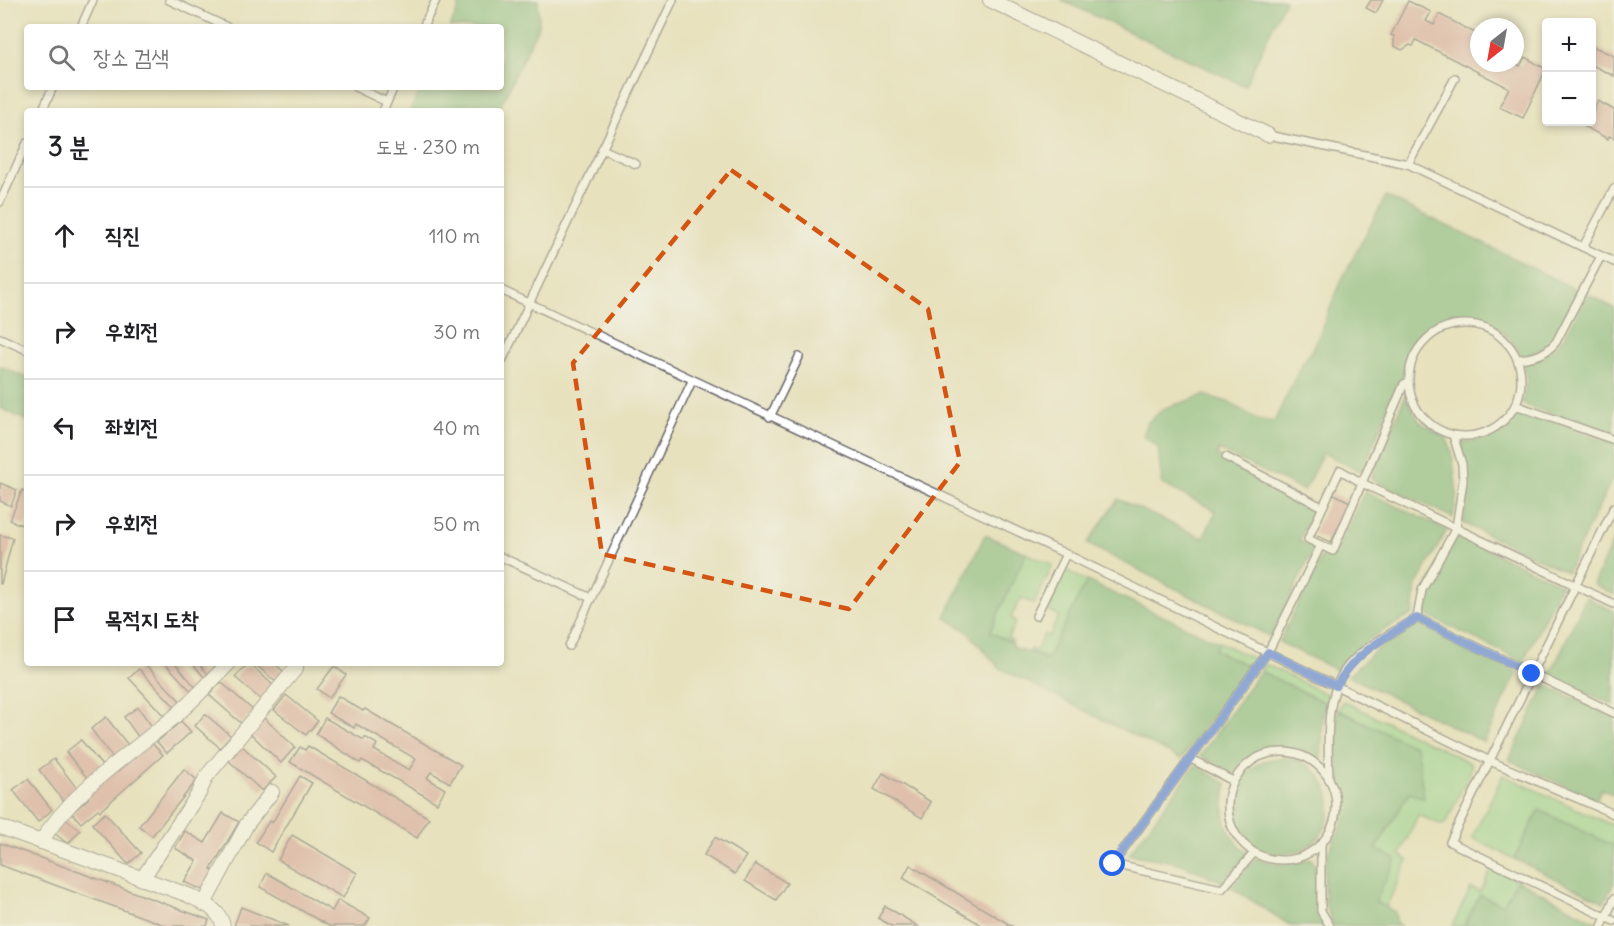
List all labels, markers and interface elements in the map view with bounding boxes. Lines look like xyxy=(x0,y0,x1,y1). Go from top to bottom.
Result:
north arrow xyxy=(1470,18,1524,72)
map controls xyxy=(1542,18,1596,126)
button: + xyxy=(1542,18,1596,72)
search box xyxy=(24,24,504,90)
icon: search xyxy=(45,41,78,74)
text: 장소 검색 xyxy=(93,43,169,71)
button: − xyxy=(1542,72,1596,126)
text: 3 분 xyxy=(48,130,90,163)
text: 도보 · 230 m xyxy=(376,134,480,159)
icon: ahead xyxy=(48,219,81,252)
text: 직진 xyxy=(105,221,140,249)
text: 110 m xyxy=(429,223,480,248)
icon: right xyxy=(48,315,81,348)
text: 우회전 xyxy=(105,317,158,345)
text: 30 m xyxy=(433,319,480,344)
icon: left xyxy=(48,411,81,444)
text: 좌회전 xyxy=(105,413,158,441)
text: 40 m xyxy=(433,415,480,440)
icon: right xyxy=(48,507,81,540)
text: 우회전 xyxy=(105,509,158,537)
text: 50 m xyxy=(433,511,480,536)
icon: arrive xyxy=(48,603,81,636)
text: 목적지 도착 xyxy=(105,605,199,633)
route end xyxy=(1518,660,1544,686)
route start xyxy=(1099,850,1125,876)

